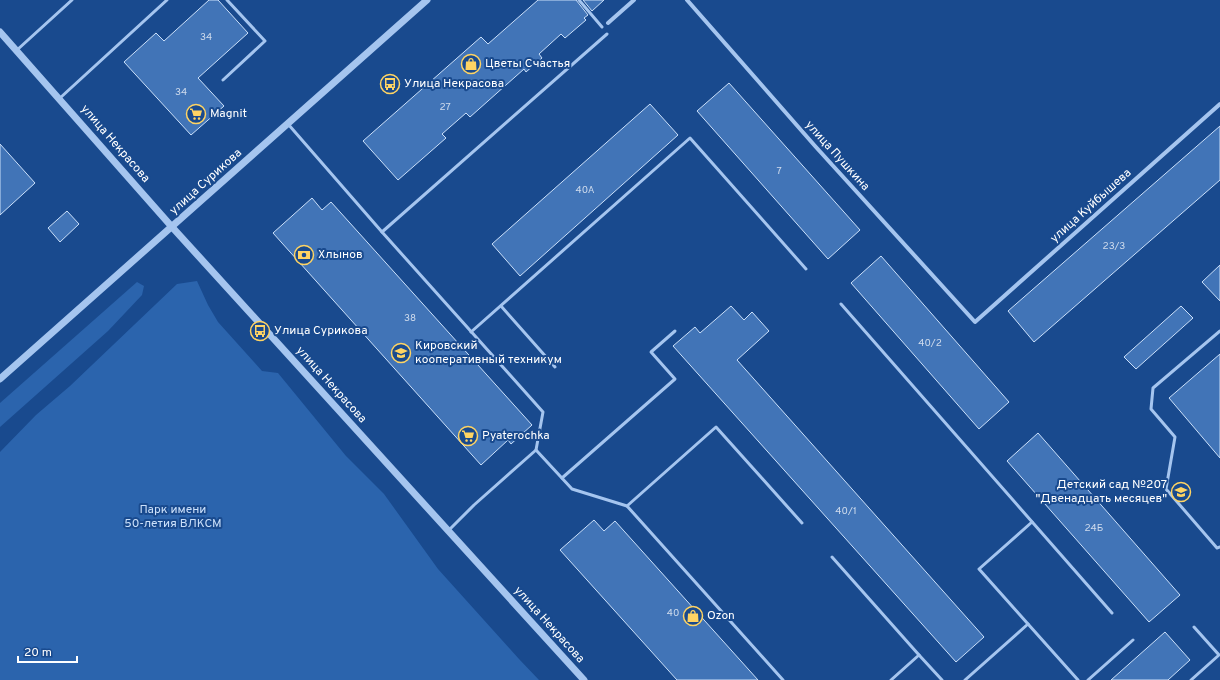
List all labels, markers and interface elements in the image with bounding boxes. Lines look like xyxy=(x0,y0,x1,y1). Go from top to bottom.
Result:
house number: 34 xyxy=(200,31,212,44)
shop icon: Цветы Счастья xyxy=(460,53,482,75)
place label: Цветы Счастья xyxy=(485,56,570,72)
bus stop icon: Улица Некрасова xyxy=(379,73,401,95)
place label: Улица Некрасова xyxy=(404,76,504,92)
house number: 34 xyxy=(175,86,187,99)
house number: 27 xyxy=(439,101,451,114)
street label: улица Некрасова xyxy=(77,102,153,186)
supermarket icon: Magnit xyxy=(185,103,207,125)
place label: Magnit xyxy=(210,106,247,122)
street label: улица Пушкина xyxy=(801,117,873,195)
street label: улица Сурикова xyxy=(166,145,246,219)
house number: 7 xyxy=(776,165,782,178)
street label: улица Куйбышева xyxy=(1047,165,1135,247)
house number: 40А xyxy=(575,184,595,197)
house number: 23/3 xyxy=(1103,240,1125,253)
bank icon: Хлынов xyxy=(293,244,315,266)
place label: Хлынов xyxy=(318,247,363,263)
house number: 38 xyxy=(404,312,416,325)
bus stop icon: Улица Сурикова xyxy=(249,320,271,342)
place label: Улица Сурикова xyxy=(274,323,368,339)
house number: 40/2 xyxy=(918,337,942,350)
place label: Кировский кооперативный техникум xyxy=(415,338,562,368)
school or university icon: Кировский кооперативный техникум xyxy=(390,342,412,364)
street label: улица Некрасова xyxy=(292,343,370,427)
supermarket icon: Pyaterochka xyxy=(457,425,479,447)
place label: Pyaterochka xyxy=(482,428,550,444)
place label: Детский сад №207 "Двенадцать месяцев" xyxy=(1036,477,1167,507)
school or university icon: Детский сад №207 "Двенадцать месяцев" xyxy=(1170,481,1192,503)
park label: Парк имени 50-летия ВЛКСМ xyxy=(124,502,222,532)
house number: 40/1 xyxy=(835,505,857,518)
house number: 24Б xyxy=(1085,522,1103,535)
street label: улица Некрасова xyxy=(510,583,588,667)
shop icon: Ozon xyxy=(682,605,704,627)
house number: 40 xyxy=(667,607,679,620)
place label: Ozon xyxy=(707,608,735,624)
scale bar xyxy=(18,638,77,664)
text: 20 m xyxy=(24,645,52,661)

